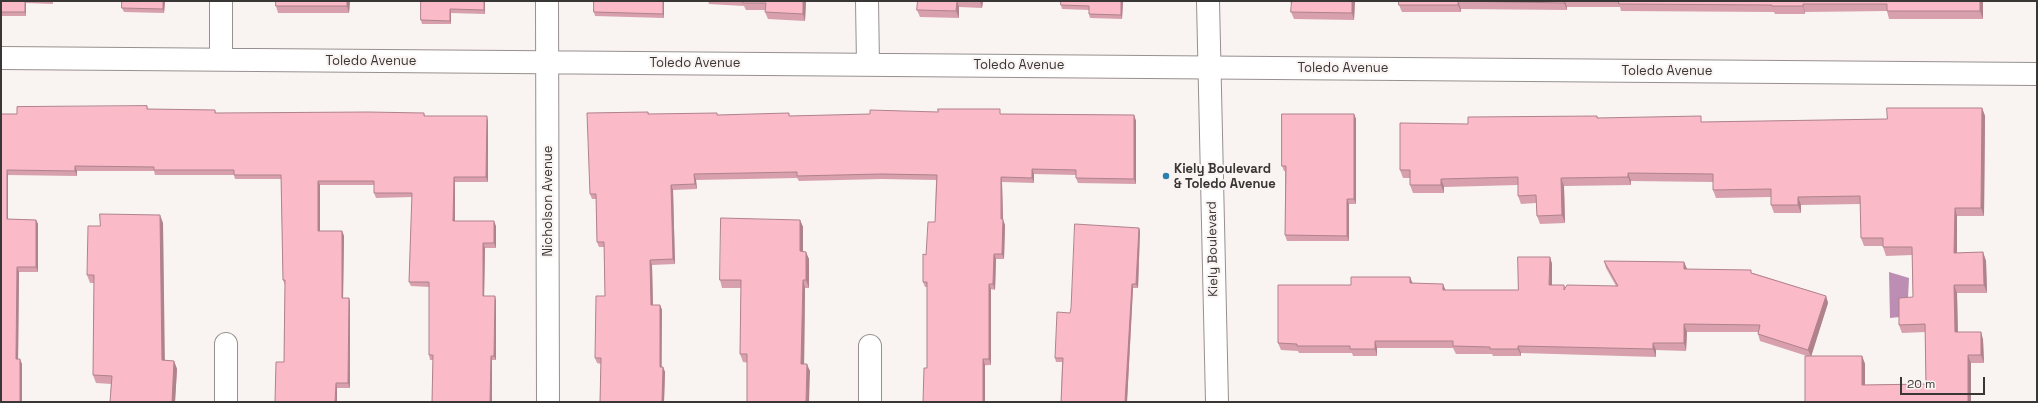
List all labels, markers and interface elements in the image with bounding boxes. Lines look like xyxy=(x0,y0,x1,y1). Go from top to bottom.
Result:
street label: Toledo Avenue xyxy=(326,53,416,69)
street label: Toledo Avenue xyxy=(650,55,740,71)
street label: Toledo Avenue xyxy=(974,57,1064,73)
street label: Toledo Avenue xyxy=(1298,60,1388,76)
street label: Toledo Avenue xyxy=(1622,63,1712,79)
street label: Nicholson Avenue xyxy=(540,146,556,256)
place label: Kiely Boulevard & Toledo Avenue xyxy=(1174,161,1276,192)
marker: Kiely Boulevard & Toledo Avenue xyxy=(1161,171,1171,181)
street label: Kiely Boulevard xyxy=(1204,201,1222,297)
scale bar xyxy=(1902,369,1987,395)
text: 20 m xyxy=(1907,376,1935,392)

